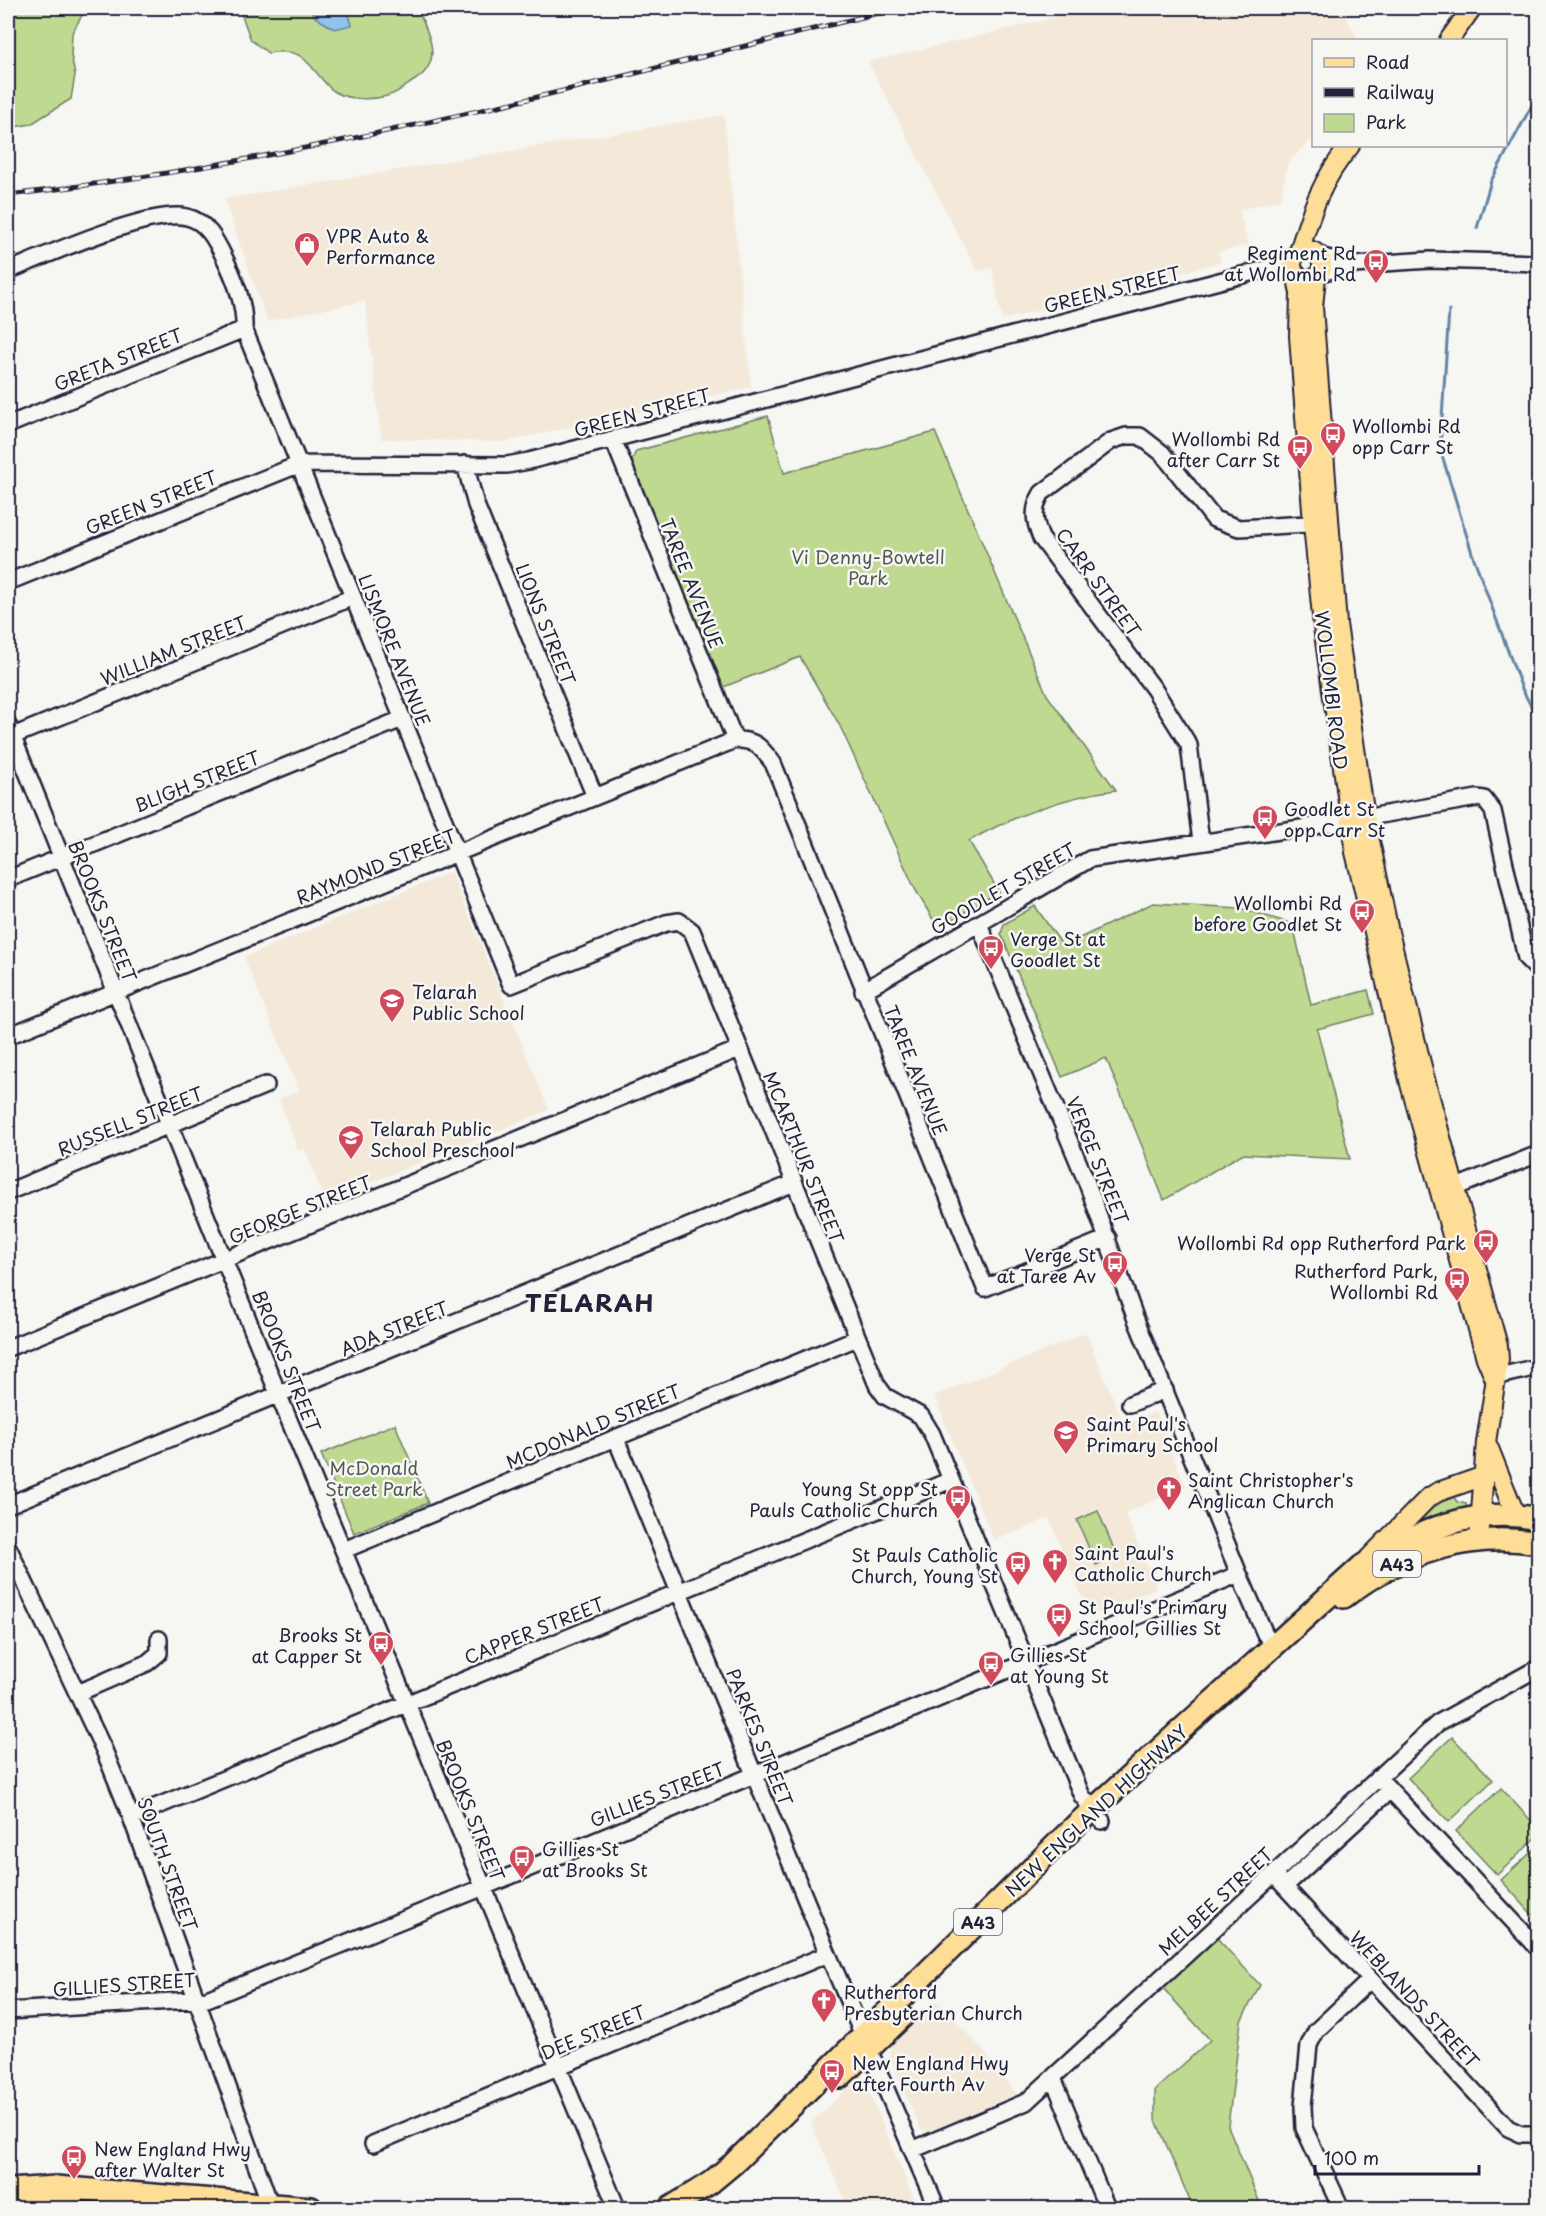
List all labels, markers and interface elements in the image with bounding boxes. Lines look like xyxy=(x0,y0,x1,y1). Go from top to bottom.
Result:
legend xyxy=(1312,39,1507,147)
text: Road xyxy=(1366,48,1410,75)
text: Railway xyxy=(1366,78,1434,105)
text: Park xyxy=(1366,108,1406,135)
place label: VPR Auto & Performance xyxy=(326,222,436,270)
shop icon: VPR Auto & Performance xyxy=(292,230,322,268)
place label: Regiment Rd at Wollombi Rd xyxy=(1224,239,1356,287)
bus stop icon: Regiment Rd at Wollombi Rd xyxy=(1361,247,1391,285)
street label: GREEN STREET xyxy=(1041,259,1184,319)
street label: GRETA STREET xyxy=(50,321,187,397)
street label: GREEN STREET xyxy=(571,381,714,443)
place label: Wollombi Rd opp Carr St xyxy=(1352,412,1460,460)
bus stop icon: Wollombi Rd opp Carr St xyxy=(1318,420,1348,458)
place label: Wollombi Rd after Carr St xyxy=(1167,425,1280,473)
bus stop icon: Wollombi Rd after Carr St xyxy=(1285,433,1315,471)
street label: GREEN STREET xyxy=(81,463,222,541)
street label: TAREE AVENUE xyxy=(654,514,730,652)
street label: CARR STREET xyxy=(1050,522,1148,643)
park label: Vi Denny-Bowtell Park xyxy=(791,543,945,591)
street label: LIONS STREET xyxy=(509,559,583,689)
street label: LISMORE AVENUE xyxy=(352,570,438,730)
street label: WILLIAM STREET xyxy=(96,608,250,692)
street label: WOLLOMBI ROAD xyxy=(1309,609,1355,771)
street label: BLIGH STREET xyxy=(130,743,265,819)
place label: Goodlet St opp Carr St xyxy=(1284,795,1385,843)
bus stop icon: Goodlet St opp Carr St xyxy=(1250,803,1280,841)
street label: RAYMOND STREET xyxy=(292,821,461,910)
street label: GOODLET STREET xyxy=(925,835,1081,941)
street label: BROOKS STREET xyxy=(62,836,144,987)
place label: Wollombi Rd before Goodlet St xyxy=(1194,889,1342,937)
bus stop icon: Wollombi Rd before Goodlet St xyxy=(1347,897,1377,935)
place label: Verge St at Goodlet St xyxy=(1010,925,1106,973)
bus stop icon: Verge St at Goodlet St xyxy=(976,933,1006,971)
place label: Telarah Public School xyxy=(412,978,525,1026)
school or university icon: Telarah Public School xyxy=(377,986,407,1024)
street label: TAREE AVENUE xyxy=(878,1001,954,1139)
street label: MCARTHUR STREET xyxy=(757,1067,851,1248)
street label: RUSSELL STREET xyxy=(53,1079,207,1163)
street label: VERGE STREET xyxy=(1060,1092,1136,1229)
place label: Telarah Public School Preschool xyxy=(370,1115,515,1163)
school or university icon: Telarah Public School Preschool xyxy=(336,1123,366,1161)
street label: GEORGE STREET xyxy=(225,1168,376,1250)
bus stop icon: Wollombi Rd opp Rutherford Park xyxy=(1471,1227,1501,1265)
place label: Wollombi Rd opp Rutherford Park xyxy=(1177,1229,1466,1256)
place label: Verge St at Taree Av xyxy=(997,1241,1096,1289)
bus stop icon: Verge St at Taree Av xyxy=(1100,1249,1130,1287)
place label: Rutherford Park, Wollombi Rd xyxy=(1294,1257,1438,1305)
bus stop icon: Rutherford Park, Wollombi Rd xyxy=(1442,1265,1472,1303)
district label: TELARAH xyxy=(525,1284,655,1320)
street label: BROOKS STREET xyxy=(246,1286,328,1437)
street label: ADA STREET xyxy=(336,1294,453,1362)
street label: MCDONALD STREET xyxy=(501,1377,685,1475)
place label: Saint Paul's Primary School xyxy=(1086,1410,1218,1458)
school or university icon: Saint Paul's Primary School xyxy=(1051,1418,1081,1456)
park label: McDonald Street Park xyxy=(325,1454,423,1502)
place label: Saint Christopher's Anglican Church xyxy=(1188,1466,1353,1514)
church icon: Saint Christopher's Anglican Church xyxy=(1154,1474,1184,1512)
place label: Young St opp St Pauls Catholic Church xyxy=(749,1475,938,1523)
bus stop icon: Young St opp St Pauls Catholic Church xyxy=(943,1483,973,1521)
place label: Saint Paul's Catholic Church xyxy=(1074,1539,1212,1587)
place label: St Pauls Catholic Church, Young St xyxy=(851,1541,998,1589)
church icon: Saint Paul's Catholic Church xyxy=(1040,1547,1070,1585)
bus stop icon: St Pauls Catholic Church, Young St xyxy=(1003,1549,1033,1587)
road number: A43 xyxy=(1373,1551,1421,1577)
street label: CAPPER STREET xyxy=(460,1589,609,1670)
place label: St Paul's Primary School, Gillies St xyxy=(1078,1593,1227,1641)
bus stop icon: St Paul's Primary School, Gillies St xyxy=(1044,1601,1074,1639)
place label: Brooks St at Capper St xyxy=(251,1621,362,1669)
bus stop icon: Brooks St at Capper St xyxy=(366,1629,396,1667)
place label: Gillies St at Young St xyxy=(1010,1641,1109,1689)
bus stop icon: Gillies St at Young St xyxy=(976,1649,1006,1687)
street label: PARKES STREET xyxy=(720,1664,800,1810)
street label: NEW ENGLAND HIGHWAY xyxy=(998,1717,1194,1902)
street label: BROOKS STREET xyxy=(430,1735,512,1886)
street label: GILLIES STREET xyxy=(586,1755,728,1833)
street label: SOUTH STREET xyxy=(131,1794,205,1935)
place label: Gillies St at Brooks St xyxy=(542,1835,648,1883)
street label: MELBEE STREET xyxy=(1152,1841,1278,1961)
bus stop icon: Gillies St at Brooks St xyxy=(507,1843,537,1881)
road number: A43 xyxy=(954,1909,1002,1935)
street label: WEBLANDS STREET xyxy=(1344,1924,1486,2074)
street label: GILLIES STREET xyxy=(52,1966,196,2002)
place label: Rutherford Presbyterian Church xyxy=(844,1978,1023,2026)
church icon: Rutherford Presbyterian Church xyxy=(809,1986,839,2024)
street label: DEE STREET xyxy=(537,1998,650,2066)
place label: New England Hwy after Fourth Av xyxy=(852,2049,1009,2097)
bus stop icon: New England Hwy after Fourth Av xyxy=(817,2057,847,2095)
place label: New England Hwy after Walter St xyxy=(94,2135,251,2183)
scale bar xyxy=(1315,2138,1478,2176)
bus stop icon: New England Hwy after Walter St xyxy=(59,2143,89,2181)
text: 100 m xyxy=(1324,2144,1379,2171)

